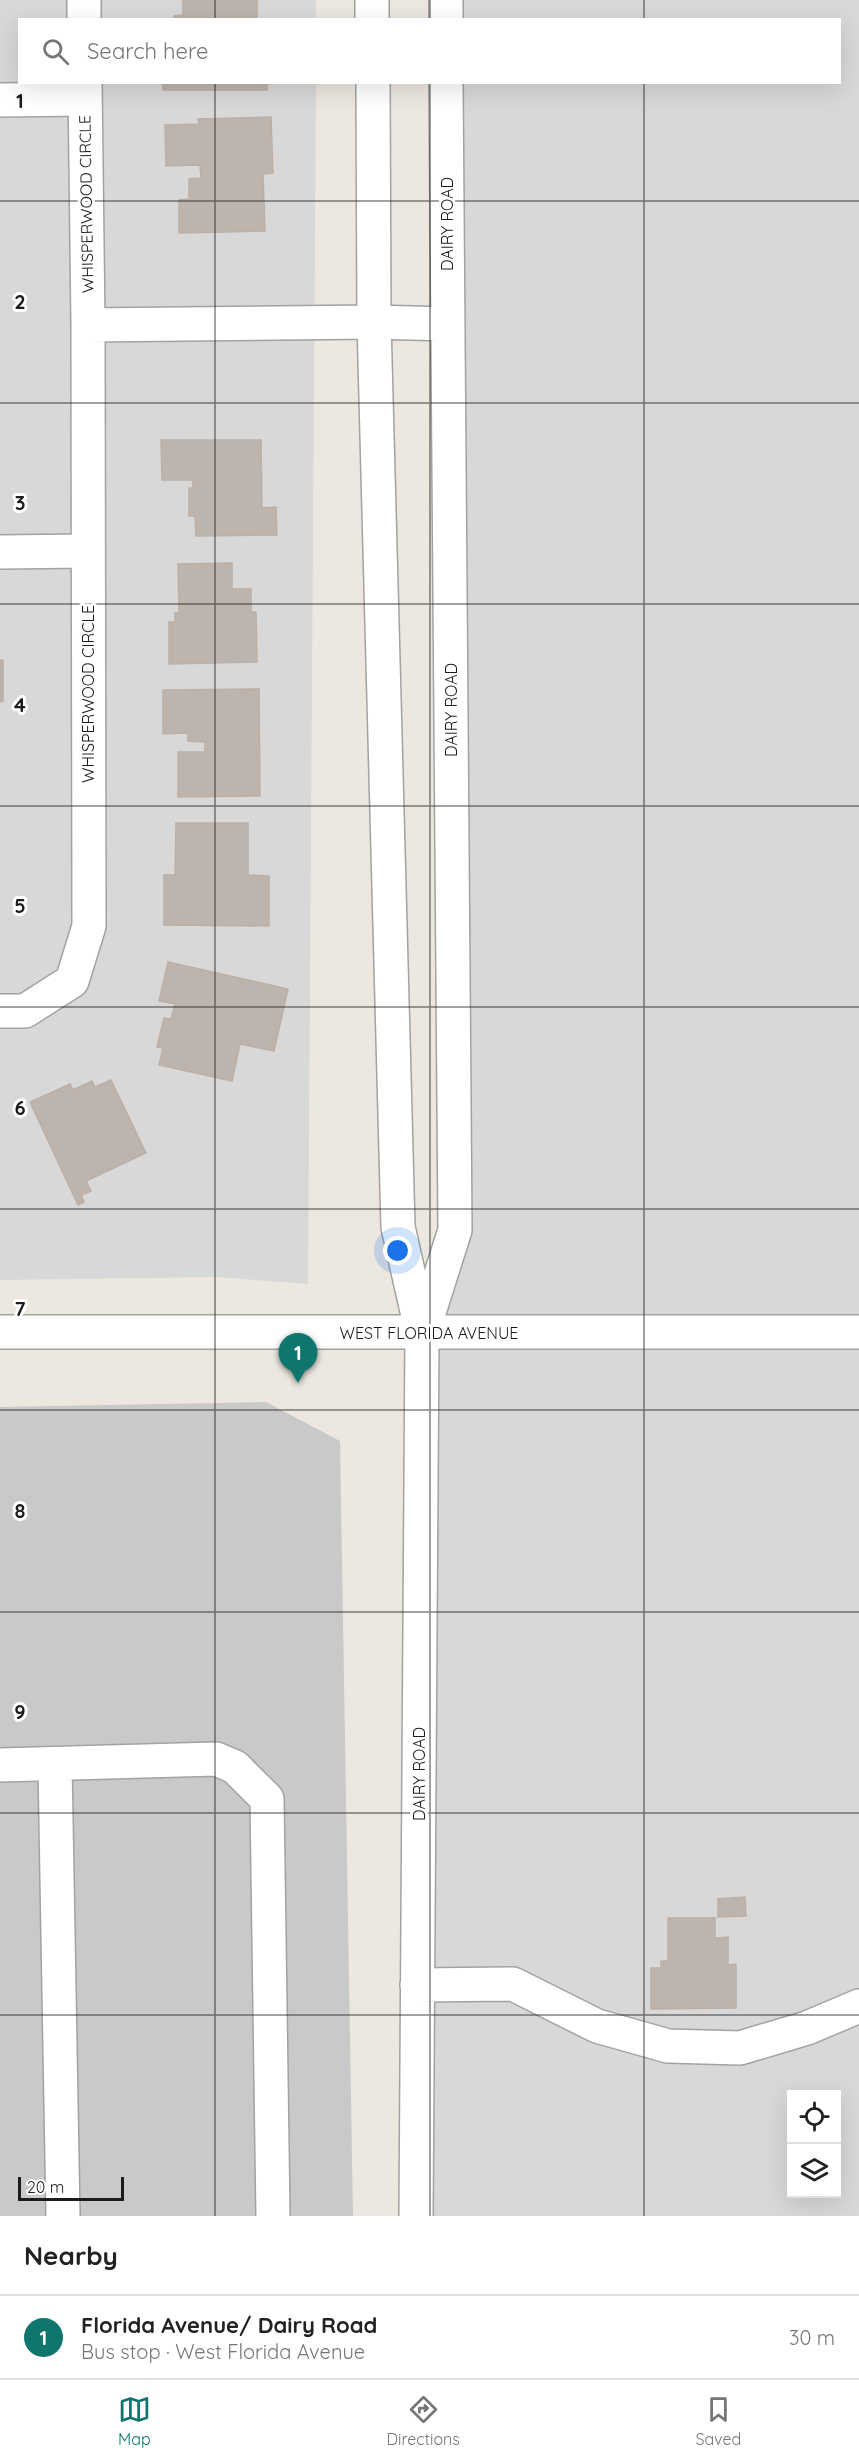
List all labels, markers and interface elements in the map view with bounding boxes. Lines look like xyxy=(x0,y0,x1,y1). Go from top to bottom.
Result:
search box xyxy=(18,18,841,84)
icon: search xyxy=(39,35,72,68)
text: Search here xyxy=(87,37,208,65)
text: 1 xyxy=(16,88,24,113)
street label: WHISPERWOOD CIRCLE xyxy=(74,115,98,293)
street label: DAIRY ROAD xyxy=(437,177,457,271)
text: 2 xyxy=(14,289,26,314)
text: 3 xyxy=(15,490,25,515)
street label: WHISPERWOOD CIRCLE xyxy=(78,605,98,783)
street label: DAIRY ROAD xyxy=(441,663,461,757)
text: 4 xyxy=(14,692,26,717)
text: 5 xyxy=(14,893,26,918)
text: 6 xyxy=(14,1095,26,1120)
your location xyxy=(383,1236,412,1265)
text: 7 xyxy=(15,1296,26,1321)
street label: WEST FLORIDA AVENUE xyxy=(340,1323,518,1343)
pin: 1 xyxy=(278,1334,318,1383)
text: 8 xyxy=(15,1498,26,1523)
text: 9 xyxy=(14,1699,26,1724)
street label: DAIRY ROAD xyxy=(409,1727,429,1821)
map controls xyxy=(787,2090,841,2198)
button: locate xyxy=(787,2090,841,2144)
button: layers xyxy=(787,2144,841,2198)
scale bar xyxy=(18,2174,124,2202)
text: 20 m xyxy=(27,2177,64,2197)
text: Nearby xyxy=(24,2239,118,2272)
text: Florida Avenue/ Dairy Road xyxy=(81,2311,377,2339)
text: 1 xyxy=(40,2325,47,2350)
text: 30 m xyxy=(789,2325,835,2350)
text: Bus stop · West Florida Avenue xyxy=(81,2339,365,2364)
tab: Map xyxy=(118,2393,151,2449)
tab: Directions xyxy=(387,2393,460,2449)
tab: Saved xyxy=(696,2393,741,2449)

